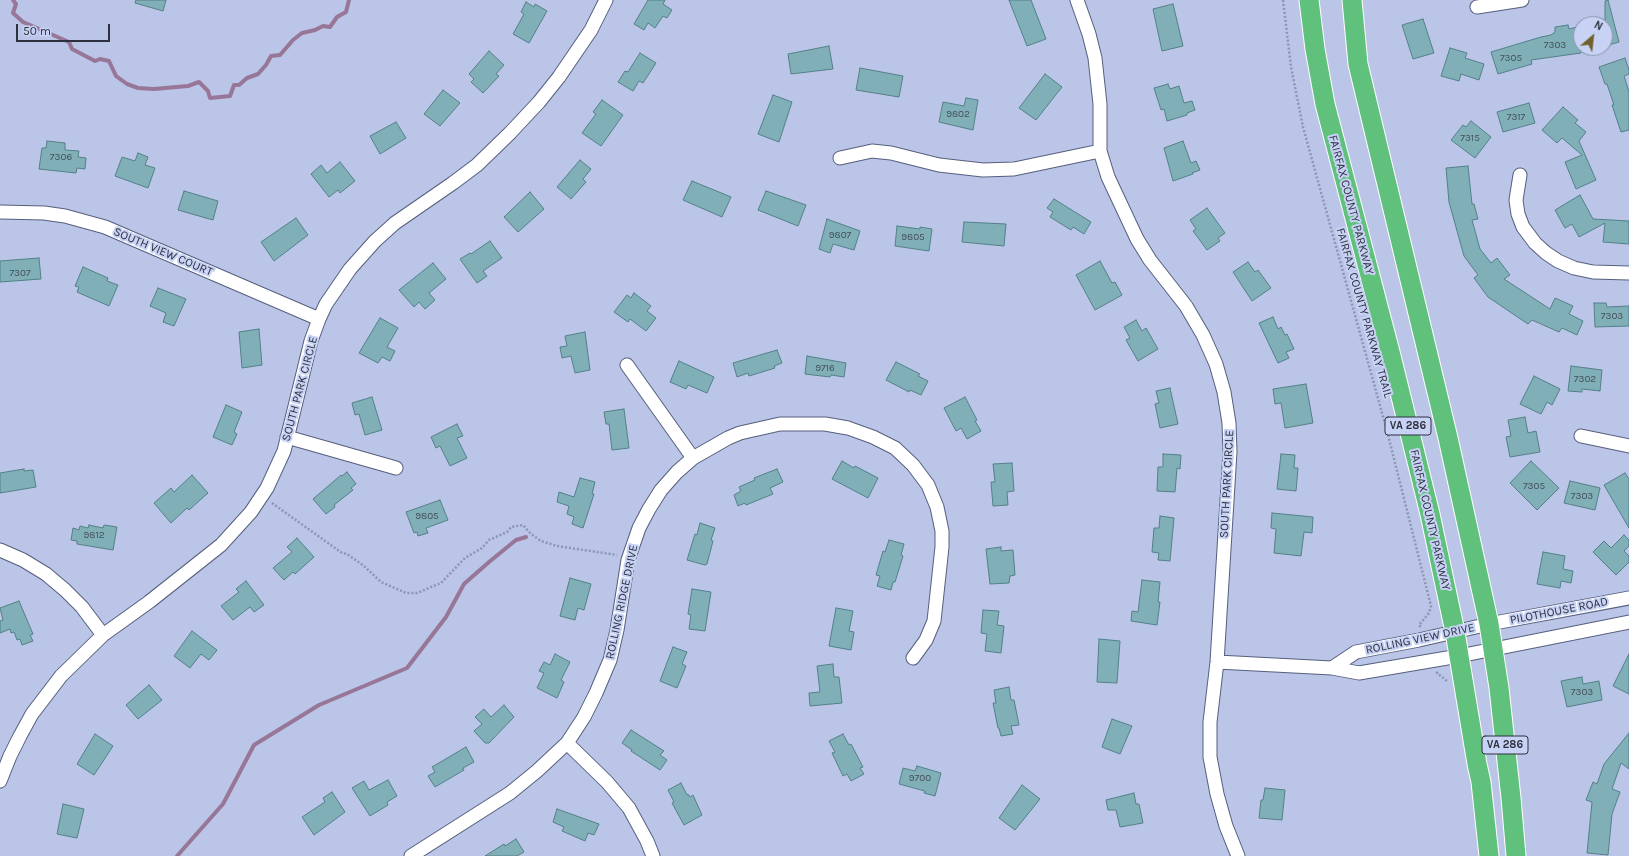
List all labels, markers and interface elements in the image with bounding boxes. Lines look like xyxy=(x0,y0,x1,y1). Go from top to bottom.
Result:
scale bar xyxy=(18,16,112,42)
north arrow xyxy=(1573,16,1613,56)
text: N xyxy=(1592,18,1605,33)
text: 50 m xyxy=(23,24,51,38)
house number: 7303 xyxy=(1544,39,1566,51)
house number: 7305 xyxy=(1500,52,1522,64)
house number: 9802 xyxy=(946,108,970,120)
house number: 7317 xyxy=(1507,111,1525,123)
house number: 7315 xyxy=(1460,132,1480,144)
street label: FAIRFAX COUNTY PARKWAY xyxy=(1325,134,1377,276)
house number: 7306 xyxy=(50,151,72,163)
street label: SOUTH VIEW COURT xyxy=(111,225,215,279)
street label: FAIRFAX COUNTY PARKWAY TRAIL xyxy=(1333,226,1395,400)
house number: 9807 xyxy=(829,229,851,241)
house number: 9805 xyxy=(901,231,925,243)
house number: 7307 xyxy=(9,267,31,279)
house number: 7303 xyxy=(1601,310,1623,322)
street label: SOUTH PARK CIRCLE xyxy=(279,335,321,443)
house number: 9716 xyxy=(815,362,835,374)
house number: 7302 xyxy=(1574,373,1596,385)
road number: VA 286 xyxy=(1385,417,1431,435)
street label: SOUTH PARK CIRCLE xyxy=(1217,430,1237,538)
street label: FAIRFAX COUNTY PARKWAY xyxy=(1407,448,1453,592)
house number: 7305 xyxy=(1523,480,1545,492)
house number: 7303 xyxy=(1571,490,1593,502)
house number: 9805 xyxy=(415,510,439,522)
house number: 9812 xyxy=(83,529,105,541)
street label: ROLLING RIDGE DRIVE xyxy=(603,544,641,660)
street label: PILOTHOUSE ROAD xyxy=(1509,594,1609,628)
street label: ROLLING VIEW DRIVE xyxy=(1364,620,1476,658)
house number: 7303 xyxy=(1571,686,1593,698)
road number: VA 286 xyxy=(1482,736,1528,754)
house number: 9700 xyxy=(909,772,931,784)

